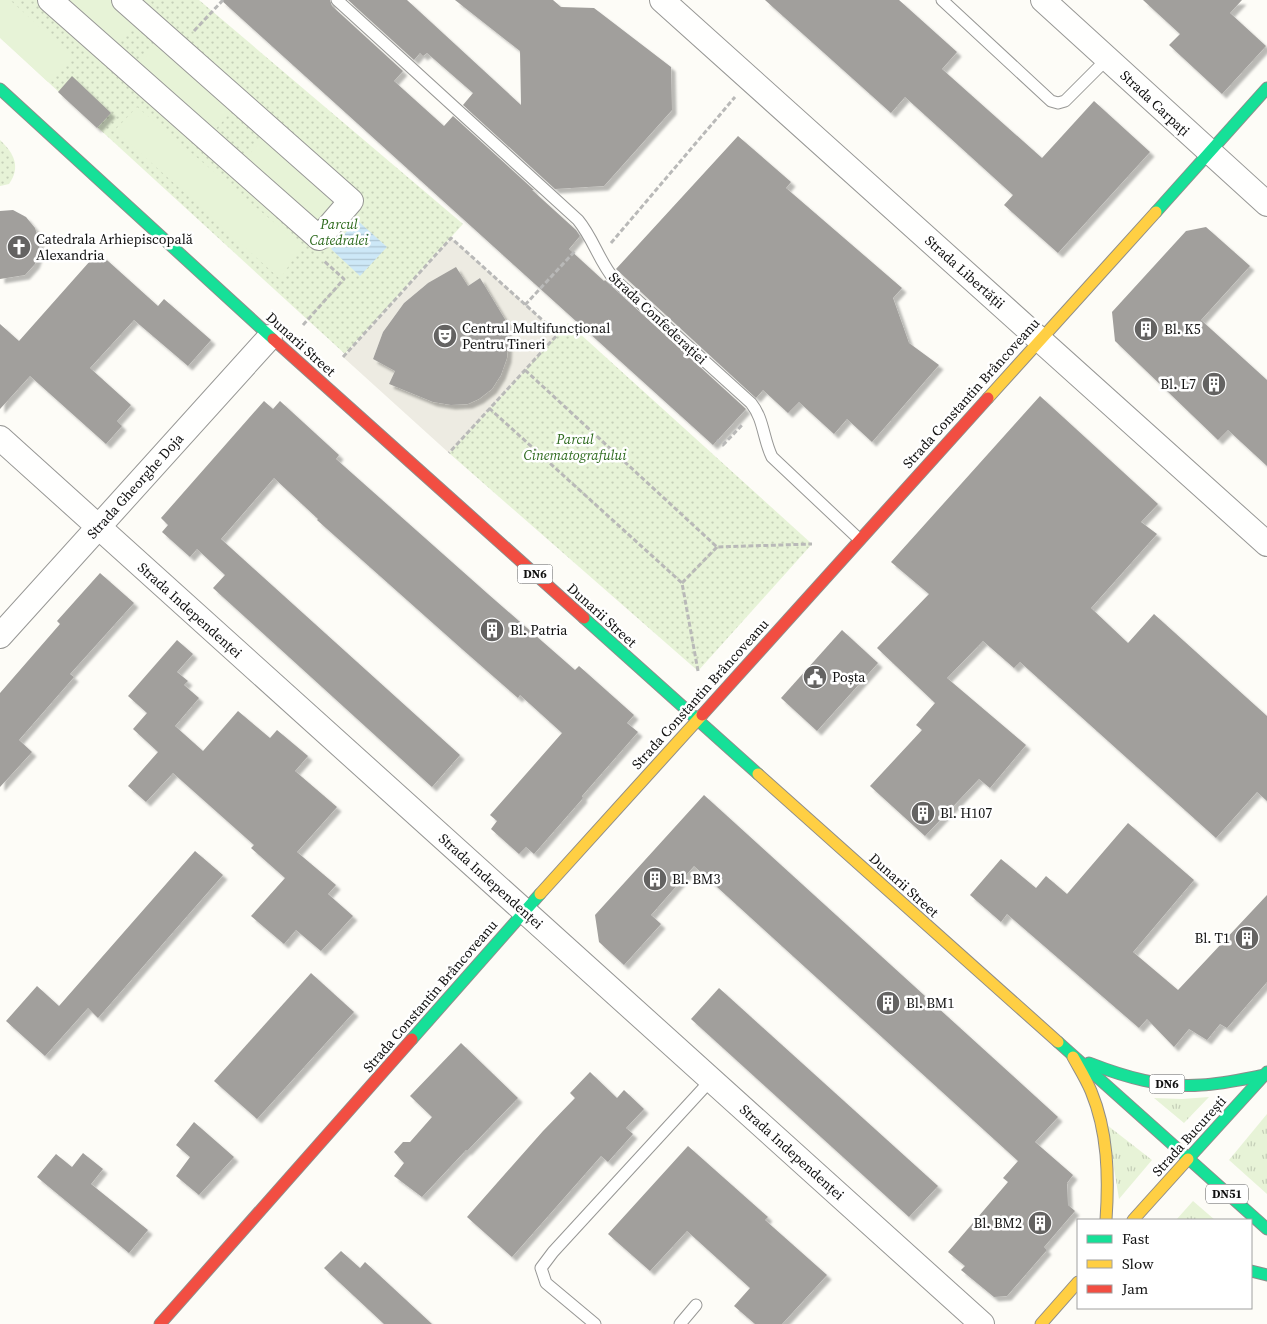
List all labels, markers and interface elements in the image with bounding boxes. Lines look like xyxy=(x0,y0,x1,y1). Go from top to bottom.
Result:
street label: Strada Carpați xyxy=(1116,66,1194,140)
park label: Parcul Catedralei xyxy=(309,214,369,250)
place label: Catedrala Arhiepiscopală Alexandria xyxy=(36,229,194,265)
street label: Strada Libertății xyxy=(921,231,1009,313)
church icon: Catedrala Arhiepiscopală Alexandria xyxy=(6,234,32,260)
street label: Strada Confederației xyxy=(605,267,711,369)
street label: Dunarii Street xyxy=(262,307,340,381)
street label: Strada Constantin Brâncoveanu xyxy=(898,313,1044,473)
building icon: Bl. K5 xyxy=(1133,316,1159,342)
place label: Centrul Multifuncțional Pentru Tineri xyxy=(462,318,610,354)
place label: Bl. K5 xyxy=(1164,319,1201,339)
theatre icon: Centrul Multifuncțional Pentru Tineri xyxy=(432,323,458,349)
building icon: Bl. L7 xyxy=(1201,371,1227,397)
place label: Bl. L7 xyxy=(1160,374,1196,394)
street label: Strada Gheorghe Doja xyxy=(82,428,188,543)
park label: Parcul Cinematografului xyxy=(523,429,627,465)
street label: Strada Independenței xyxy=(133,558,247,662)
road number: DN6 xyxy=(518,564,552,584)
street label: Dunarii Street xyxy=(563,578,641,652)
street label: Strada Constantin Brâncoveanu xyxy=(627,614,773,774)
building icon: Bl. Patria xyxy=(479,617,505,643)
place label: Bl. Patria xyxy=(510,620,568,640)
public building icon: Poșta xyxy=(802,664,828,690)
place label: Poșta xyxy=(832,667,866,687)
building icon: Bl. H107 xyxy=(910,800,936,826)
place label: Bl. H107 xyxy=(940,803,992,823)
street label: Strada Independenței xyxy=(434,829,548,933)
street label: Dunarii Street xyxy=(865,848,943,922)
building icon: Bl. BM3 xyxy=(642,866,668,892)
place label: Bl. BM3 xyxy=(672,869,720,889)
street label: Strada Constantin Brâncoveanu xyxy=(358,915,502,1077)
building icon: Bl. T1 xyxy=(1234,925,1260,951)
place label: Bl. T1 xyxy=(1195,928,1230,948)
building icon: Bl. BM1 xyxy=(875,990,901,1016)
place label: Bl. BM1 xyxy=(906,993,954,1013)
road number: DN6 xyxy=(1150,1074,1184,1094)
street label: Strada București xyxy=(1147,1091,1231,1181)
street label: Strada Independenței xyxy=(735,1100,849,1204)
road number: DN51 xyxy=(1206,1184,1248,1204)
building icon: Bl. BM2 xyxy=(1027,1210,1053,1236)
place label: Bl. BM2 xyxy=(974,1213,1022,1233)
legend xyxy=(1077,1219,1252,1309)
text: Fast xyxy=(1122,1228,1149,1249)
text: Slow xyxy=(1122,1253,1154,1274)
text: Jam xyxy=(1121,1278,1149,1299)

